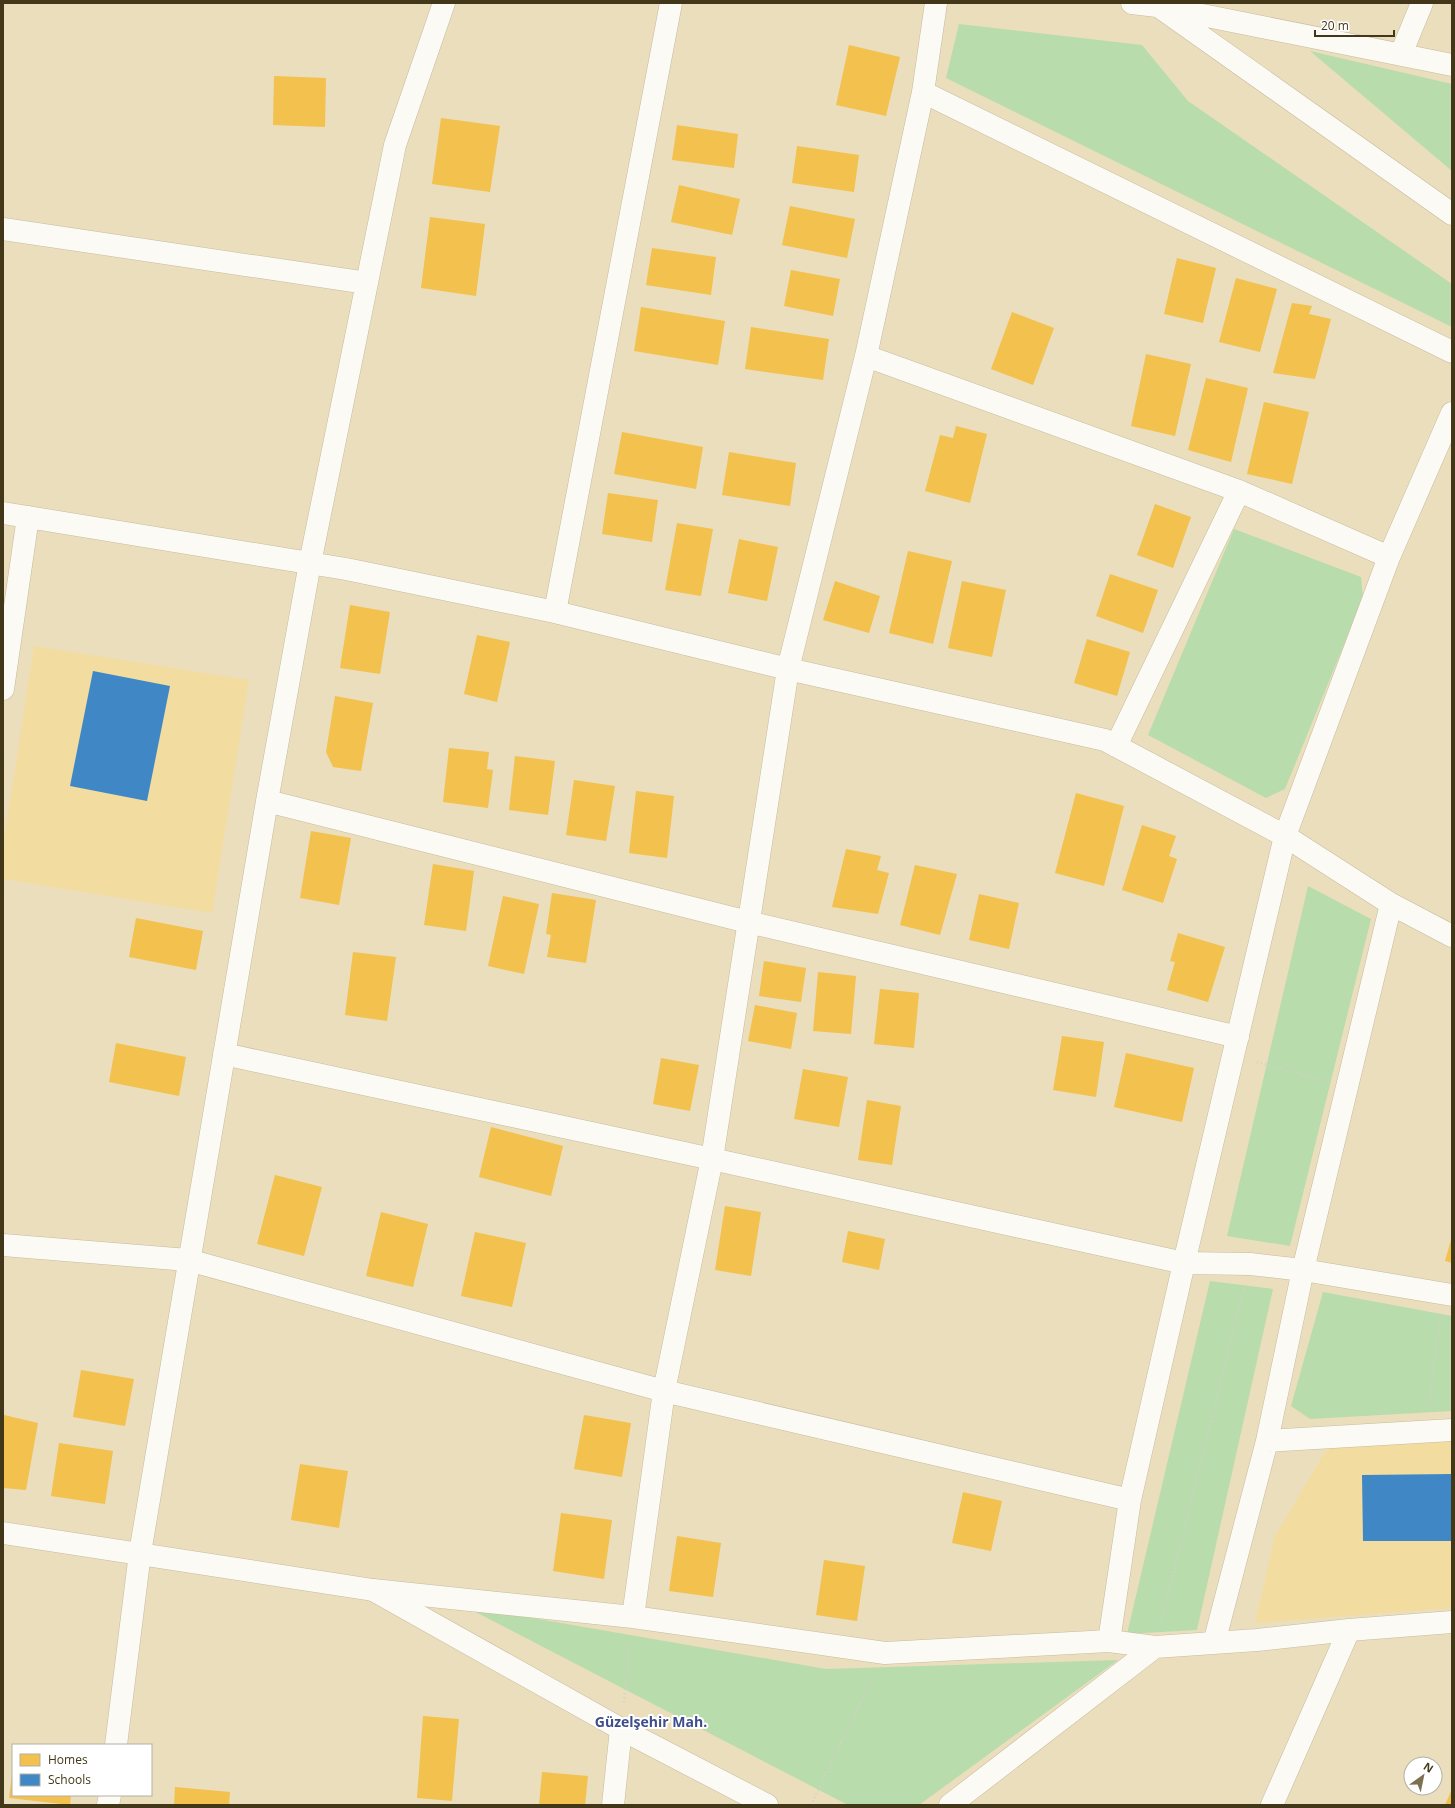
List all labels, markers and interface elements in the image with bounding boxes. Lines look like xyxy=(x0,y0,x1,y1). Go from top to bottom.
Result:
scale bar xyxy=(1315,12,1394,38)
text: 20 m xyxy=(1321,17,1349,34)
district label: Güzelşehir Mah. xyxy=(595,1712,707,1731)
legend xyxy=(12,1744,152,1796)
text: Homes xyxy=(48,1751,88,1768)
north arrow xyxy=(1403,1756,1443,1796)
text: N xyxy=(1421,1758,1437,1776)
text: Schools xyxy=(48,1771,91,1788)

